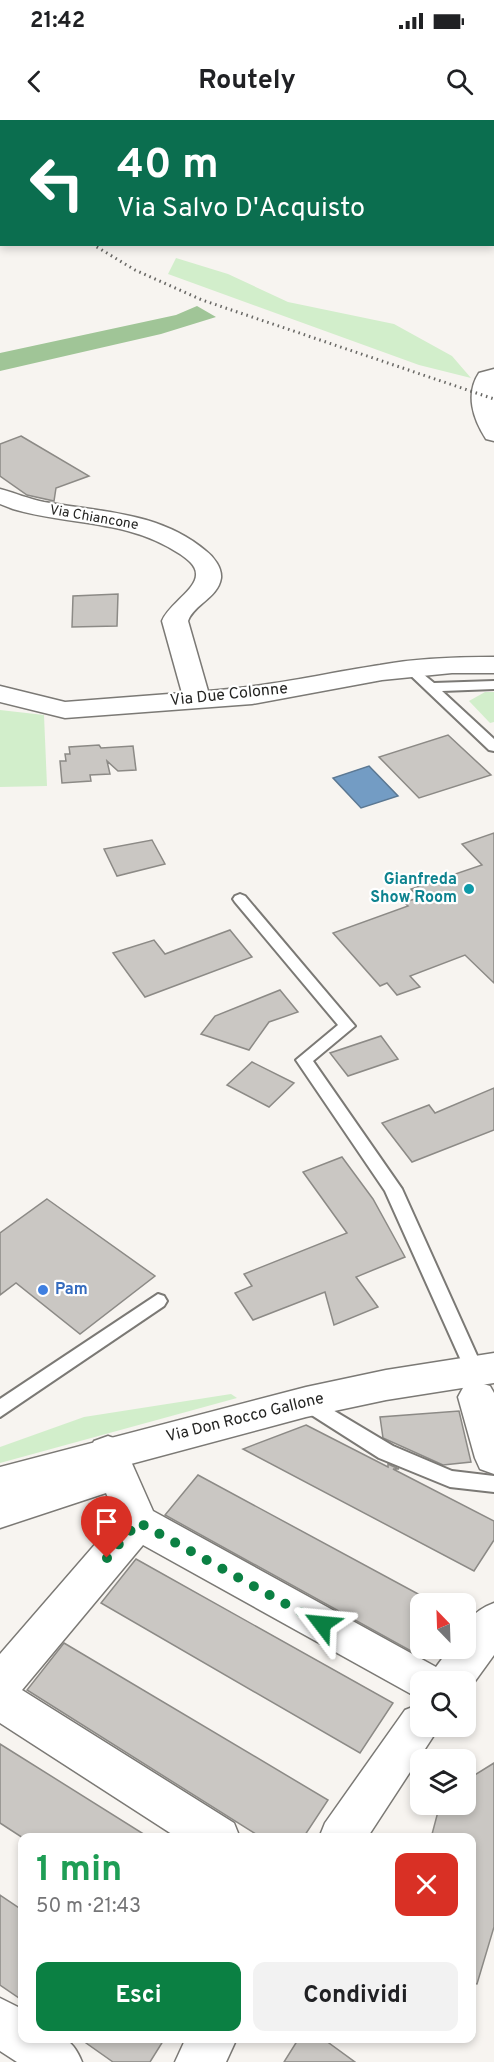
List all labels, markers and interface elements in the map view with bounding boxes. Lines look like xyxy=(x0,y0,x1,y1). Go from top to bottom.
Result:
text: 21:42 xyxy=(30,8,85,35)
text: Routely xyxy=(198,64,296,98)
icon: back xyxy=(18,65,51,98)
icon: search xyxy=(443,65,476,98)
text: 40 m xyxy=(117,140,219,193)
icon: left xyxy=(18,144,96,222)
text: Via Salvo D'Acquisto xyxy=(117,192,365,226)
street label: Via Chiancone xyxy=(48,502,140,534)
street label: Via Due Colonne xyxy=(169,679,289,711)
place label: Gianfreda Show Room xyxy=(370,870,457,908)
marker: Gianfreda Show Room xyxy=(462,882,476,896)
place label: Pam xyxy=(55,1280,88,1300)
marker: Pam xyxy=(36,1283,50,1297)
street label: Via Don Rocco Gallone xyxy=(164,1389,326,1447)
pin xyxy=(81,1496,132,1558)
icon: arrive xyxy=(90,1505,123,1538)
position arrow xyxy=(290,1592,354,1656)
north arrow xyxy=(410,1593,476,1659)
map controls xyxy=(410,1593,476,1815)
button: search xyxy=(410,1671,476,1737)
button: layers xyxy=(410,1749,476,1815)
text: 1 min xyxy=(36,1848,122,1894)
button: close xyxy=(395,1853,458,1916)
text: 50 m · 21:43 xyxy=(36,1894,141,1920)
button: Esci xyxy=(36,1962,241,2031)
button: Condividi xyxy=(253,1962,458,2031)

